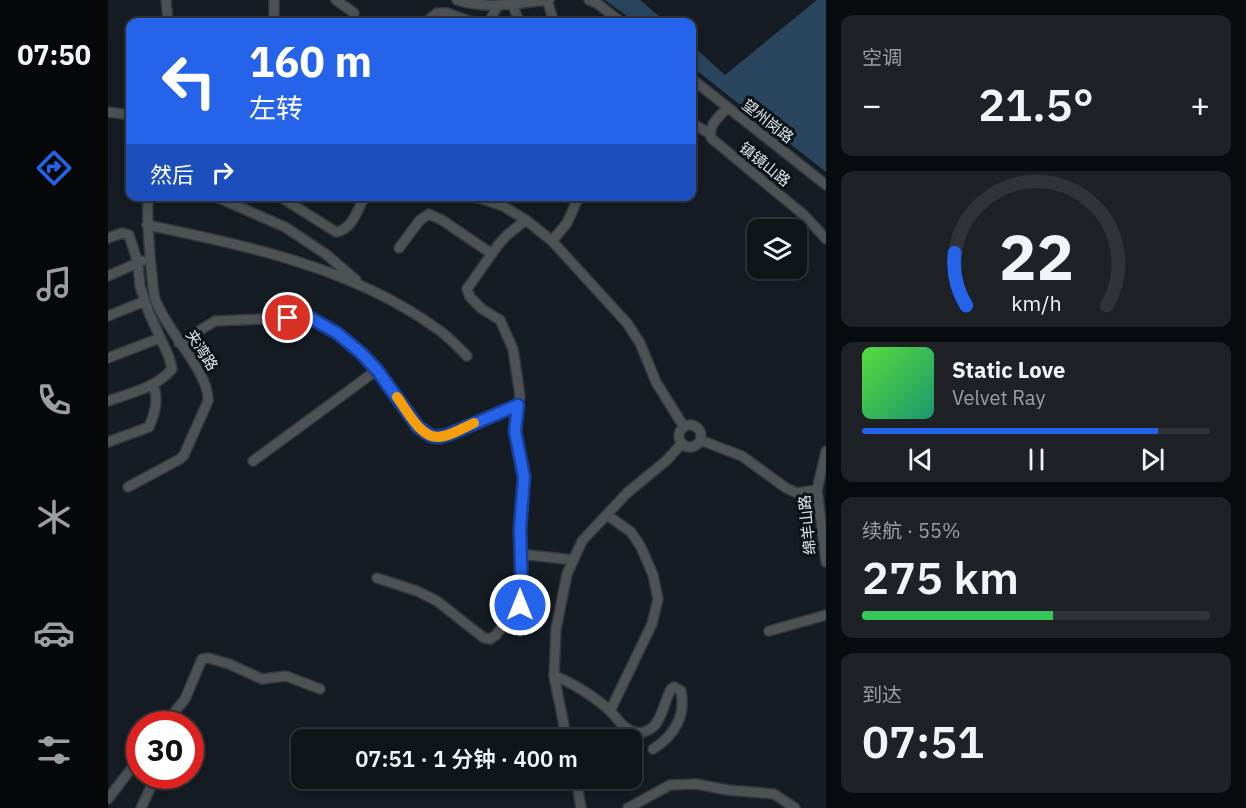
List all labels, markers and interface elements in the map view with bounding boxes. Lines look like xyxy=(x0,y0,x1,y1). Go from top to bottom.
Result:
text: 160 m xyxy=(249,34,372,89)
text: 07:50 xyxy=(17,37,91,72)
icon: left xyxy=(150,42,228,120)
text: 空调 xyxy=(862,44,902,71)
text: 21.5° xyxy=(978,75,1094,133)
text: − xyxy=(862,83,882,126)
text: + xyxy=(1190,83,1210,126)
text: 左转 xyxy=(249,90,303,125)
street label: 望州岗路 xyxy=(739,95,797,147)
street label: 镇镜山路 xyxy=(736,138,794,190)
icon: directions xyxy=(33,147,75,189)
icon: right xyxy=(206,156,239,189)
text: 然后 xyxy=(150,160,194,189)
text: 22 xyxy=(999,216,1073,297)
map controls xyxy=(747,219,807,279)
button: layers xyxy=(747,219,807,279)
icon: music xyxy=(33,263,75,305)
text: km/h xyxy=(1011,289,1061,317)
pin xyxy=(262,292,313,343)
icon: arrive xyxy=(271,301,304,334)
street label: 夹湾路 xyxy=(182,326,222,374)
text: Static Love xyxy=(952,355,1065,384)
icon: phone xyxy=(33,379,75,421)
text: Velvet Ray xyxy=(952,384,1045,411)
icon: previous xyxy=(904,443,937,476)
icon: pause xyxy=(1020,443,1053,476)
icon: next xyxy=(1136,443,1169,476)
street label: 绵羊山路 xyxy=(794,494,820,556)
icon: climate xyxy=(33,496,75,538)
text: 续航 · 55% xyxy=(862,517,961,544)
text: 275 km xyxy=(862,548,1019,606)
position arrow xyxy=(488,573,552,637)
icon: car xyxy=(33,612,75,654)
text: 到达 xyxy=(862,681,902,708)
speed limit sign: 30 xyxy=(126,711,204,789)
text: 07:51 xyxy=(862,712,984,770)
icon: filters xyxy=(33,729,75,771)
text: 07:51 · 1 分钟 · 400 m xyxy=(355,744,578,773)

